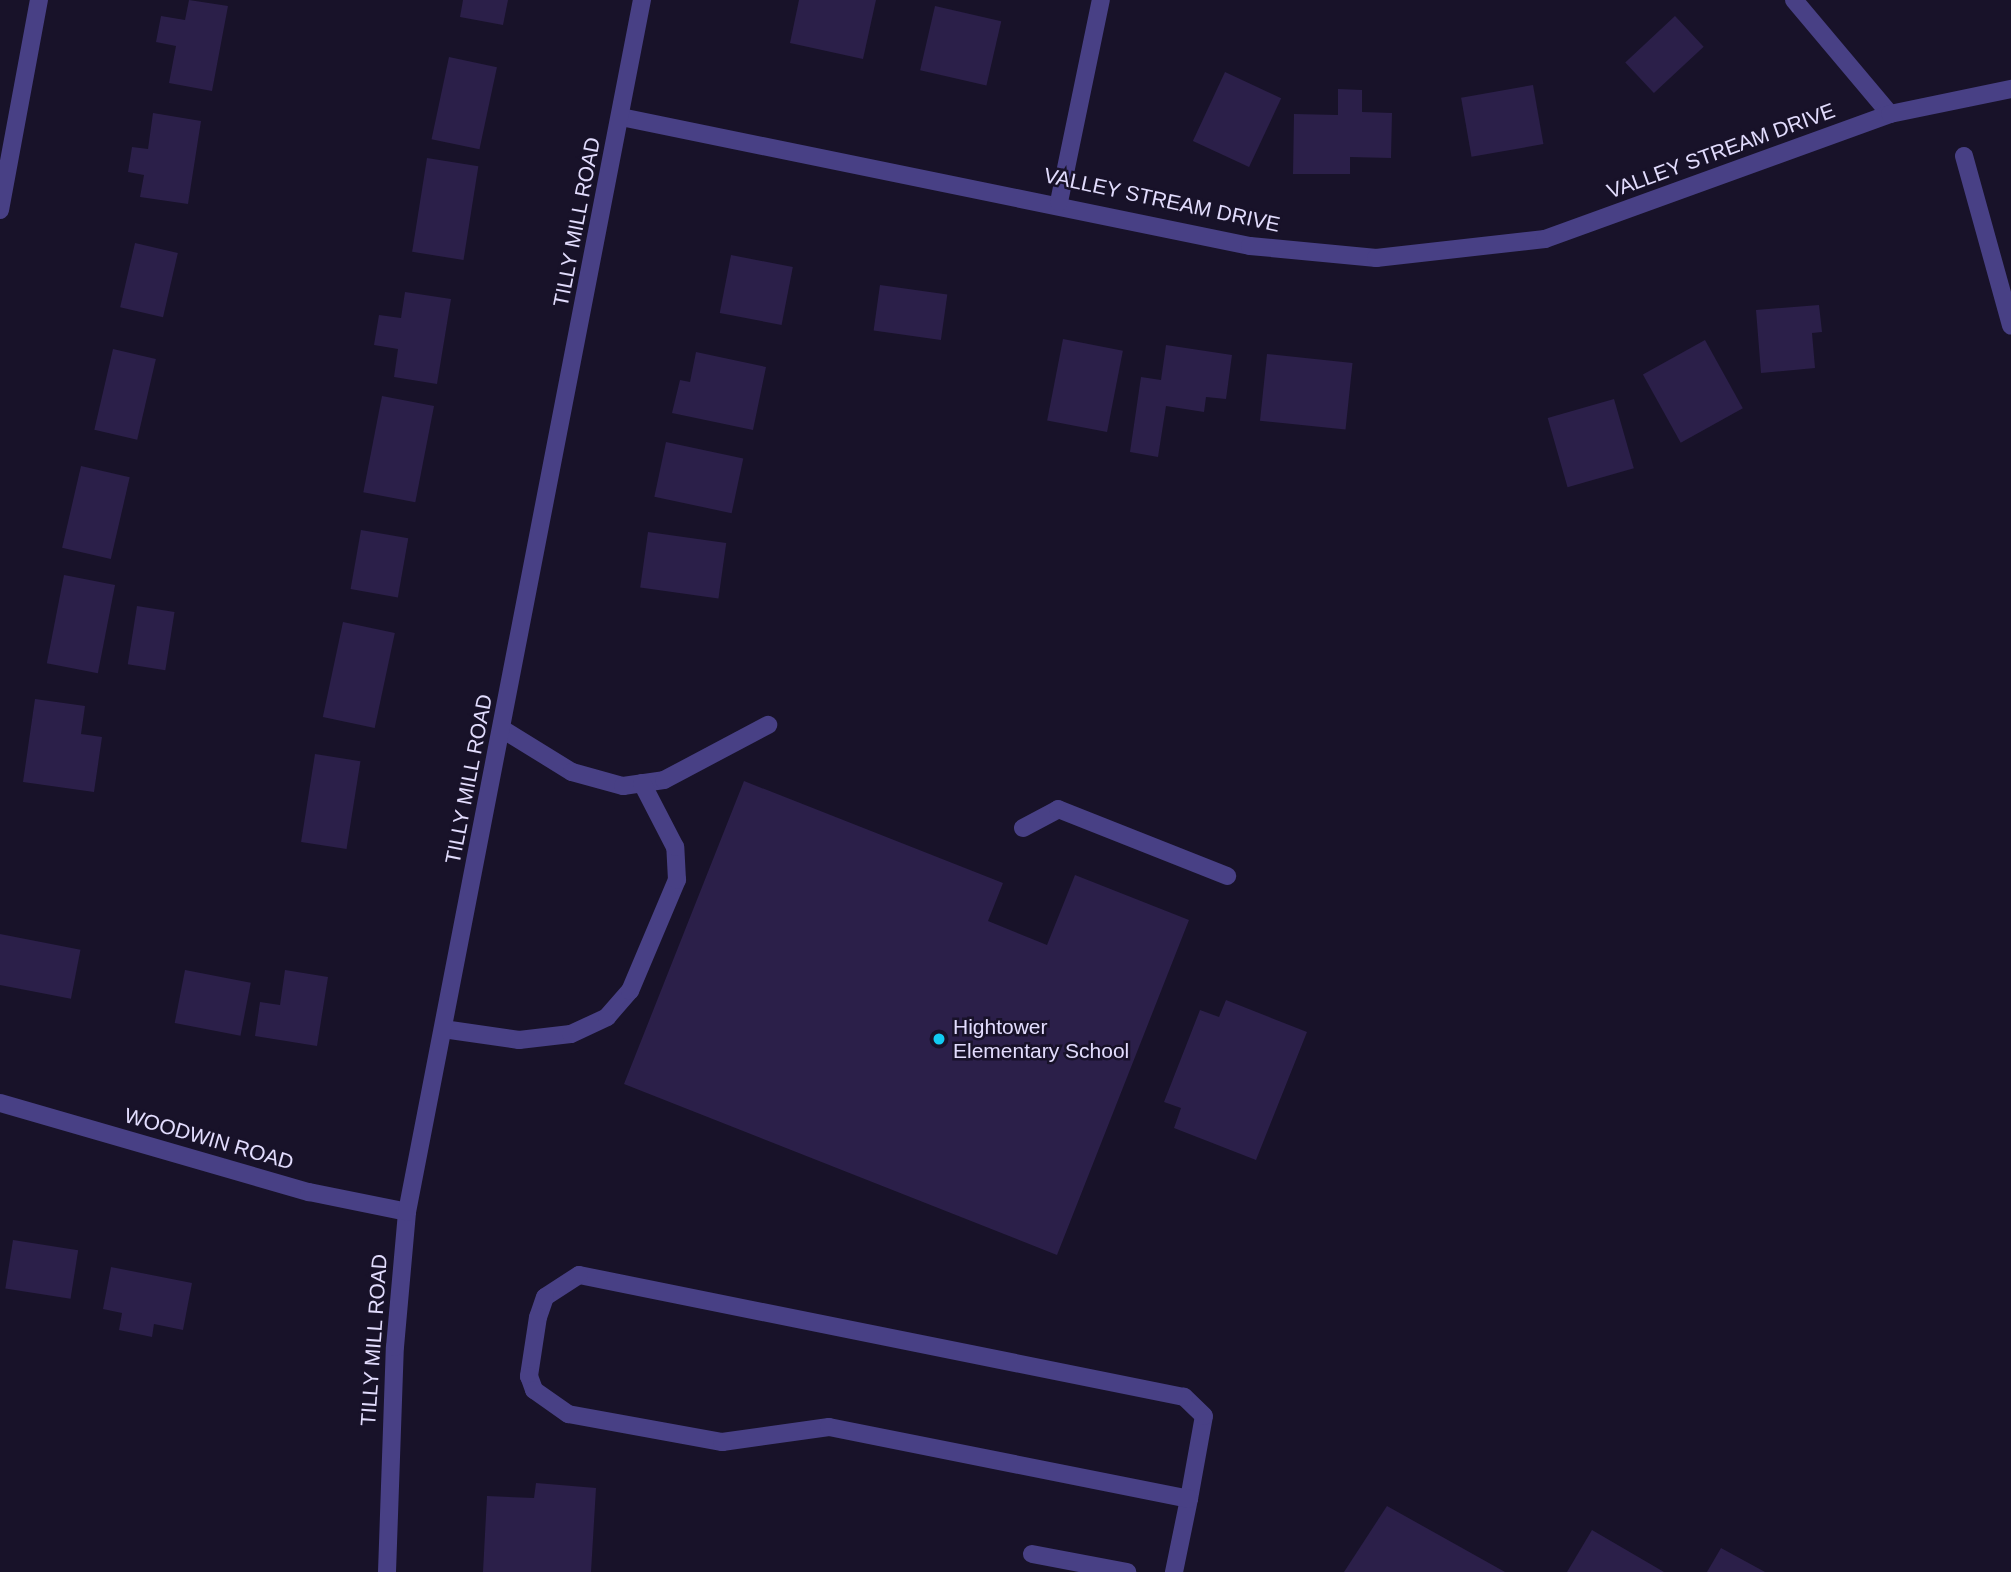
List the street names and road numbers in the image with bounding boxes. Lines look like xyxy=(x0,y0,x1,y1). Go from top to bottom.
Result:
street label: VALLEY STREAM DRIVE xyxy=(1603,98,1839,204)
street label: TILLY MILL ROAD xyxy=(548,134,606,310)
street label: VALLEY STREAM DRIVE xyxy=(1041,163,1283,237)
street label: TILLY MILL ROAD xyxy=(440,691,498,867)
street label: WOODWIN ROAD xyxy=(121,1103,297,1175)
street label: TILLY MILL ROAD xyxy=(355,1253,393,1427)

